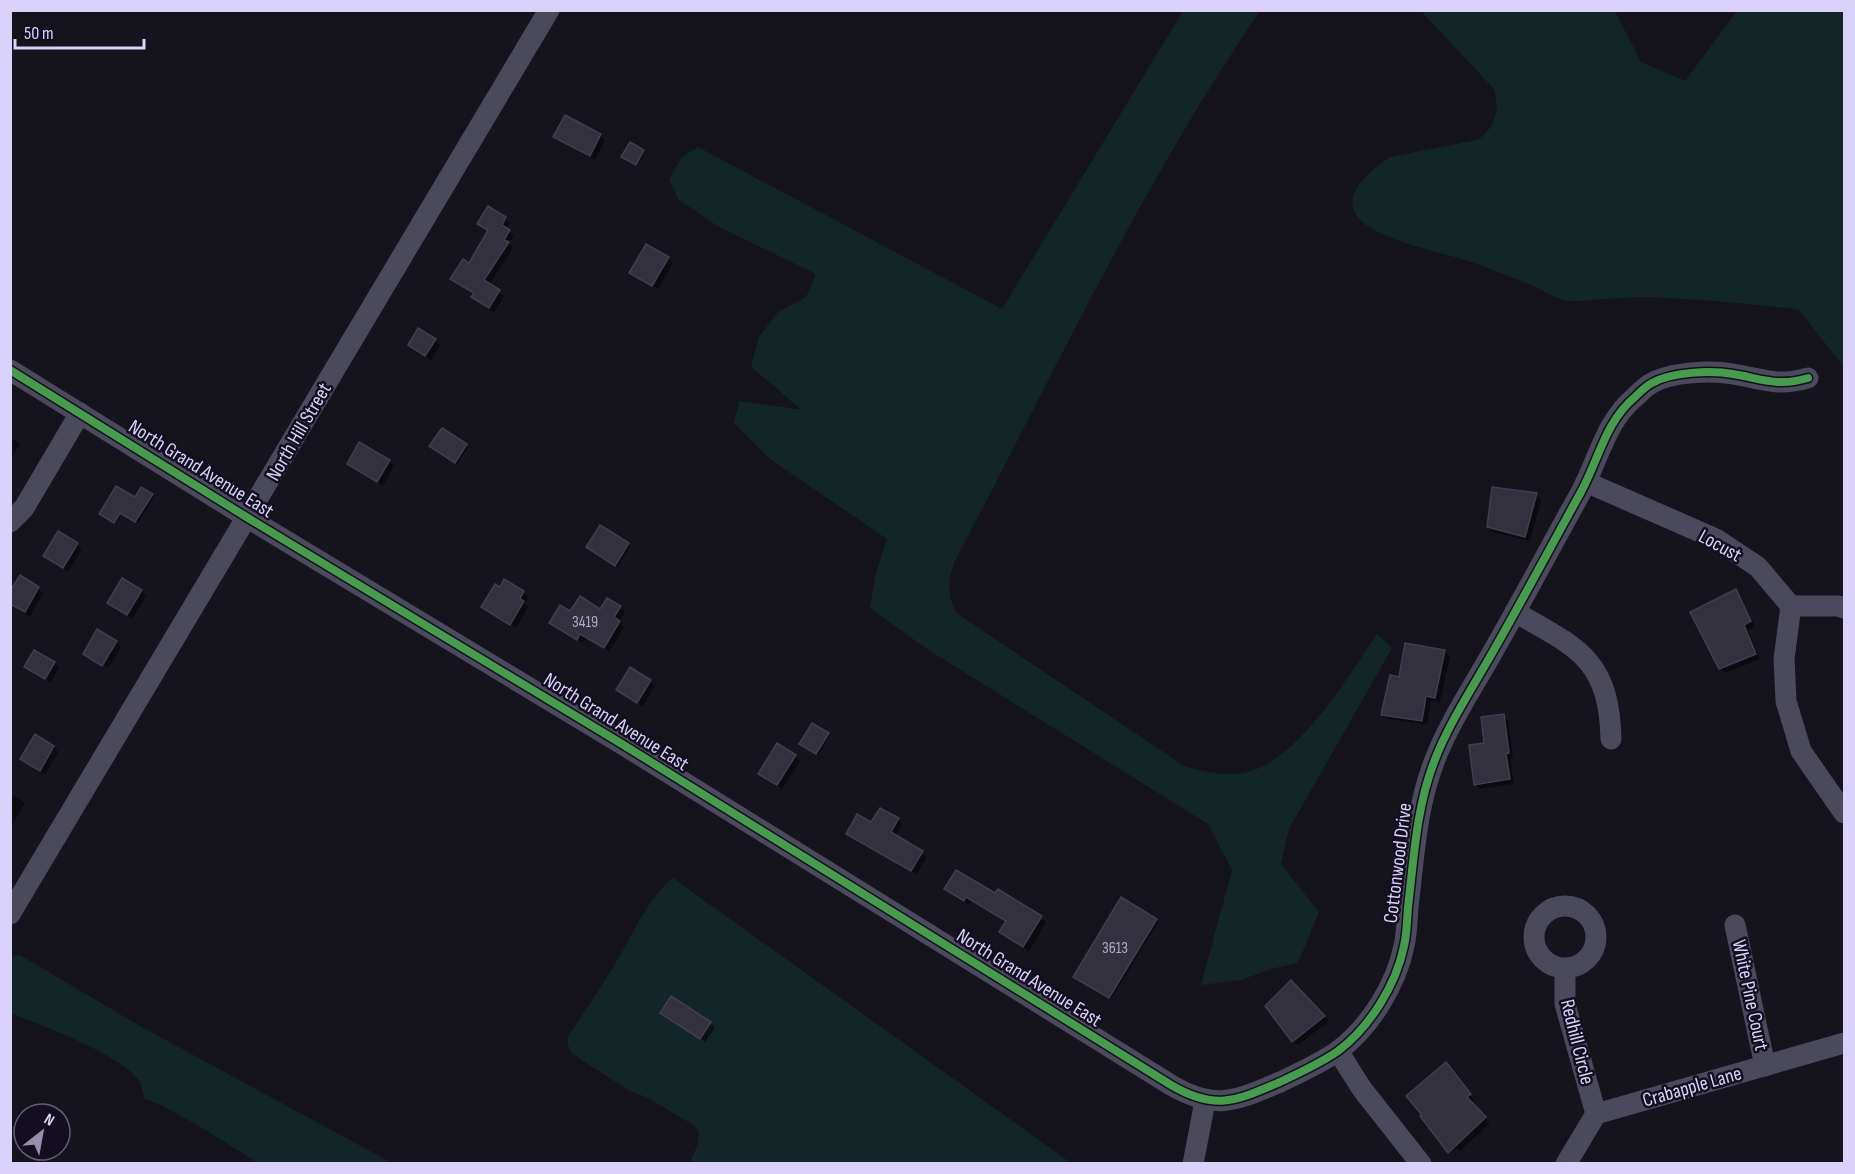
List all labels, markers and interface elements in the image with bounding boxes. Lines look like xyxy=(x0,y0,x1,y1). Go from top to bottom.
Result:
scale bar xyxy=(15,12,144,50)
text: 50 m xyxy=(24,23,54,44)
street label: North Hill Street xyxy=(261,379,337,485)
street label: North Grand Avenue East xyxy=(124,415,278,523)
street label: Locust xyxy=(1694,525,1746,567)
house number: 3419 xyxy=(572,613,598,632)
street label: North Grand Avenue East xyxy=(539,668,693,776)
street label: Cottonwood Drive xyxy=(1379,802,1417,924)
street label: North Grand Avenue East xyxy=(952,924,1106,1032)
street label: White Pine Court xyxy=(1727,937,1773,1053)
house number: 3613 xyxy=(1102,939,1128,958)
street label: Redhill Circle xyxy=(1555,997,1599,1087)
street label: Crabapple Lane xyxy=(1640,1061,1744,1113)
north arrow xyxy=(12,1102,72,1162)
text: N xyxy=(40,1110,58,1131)

